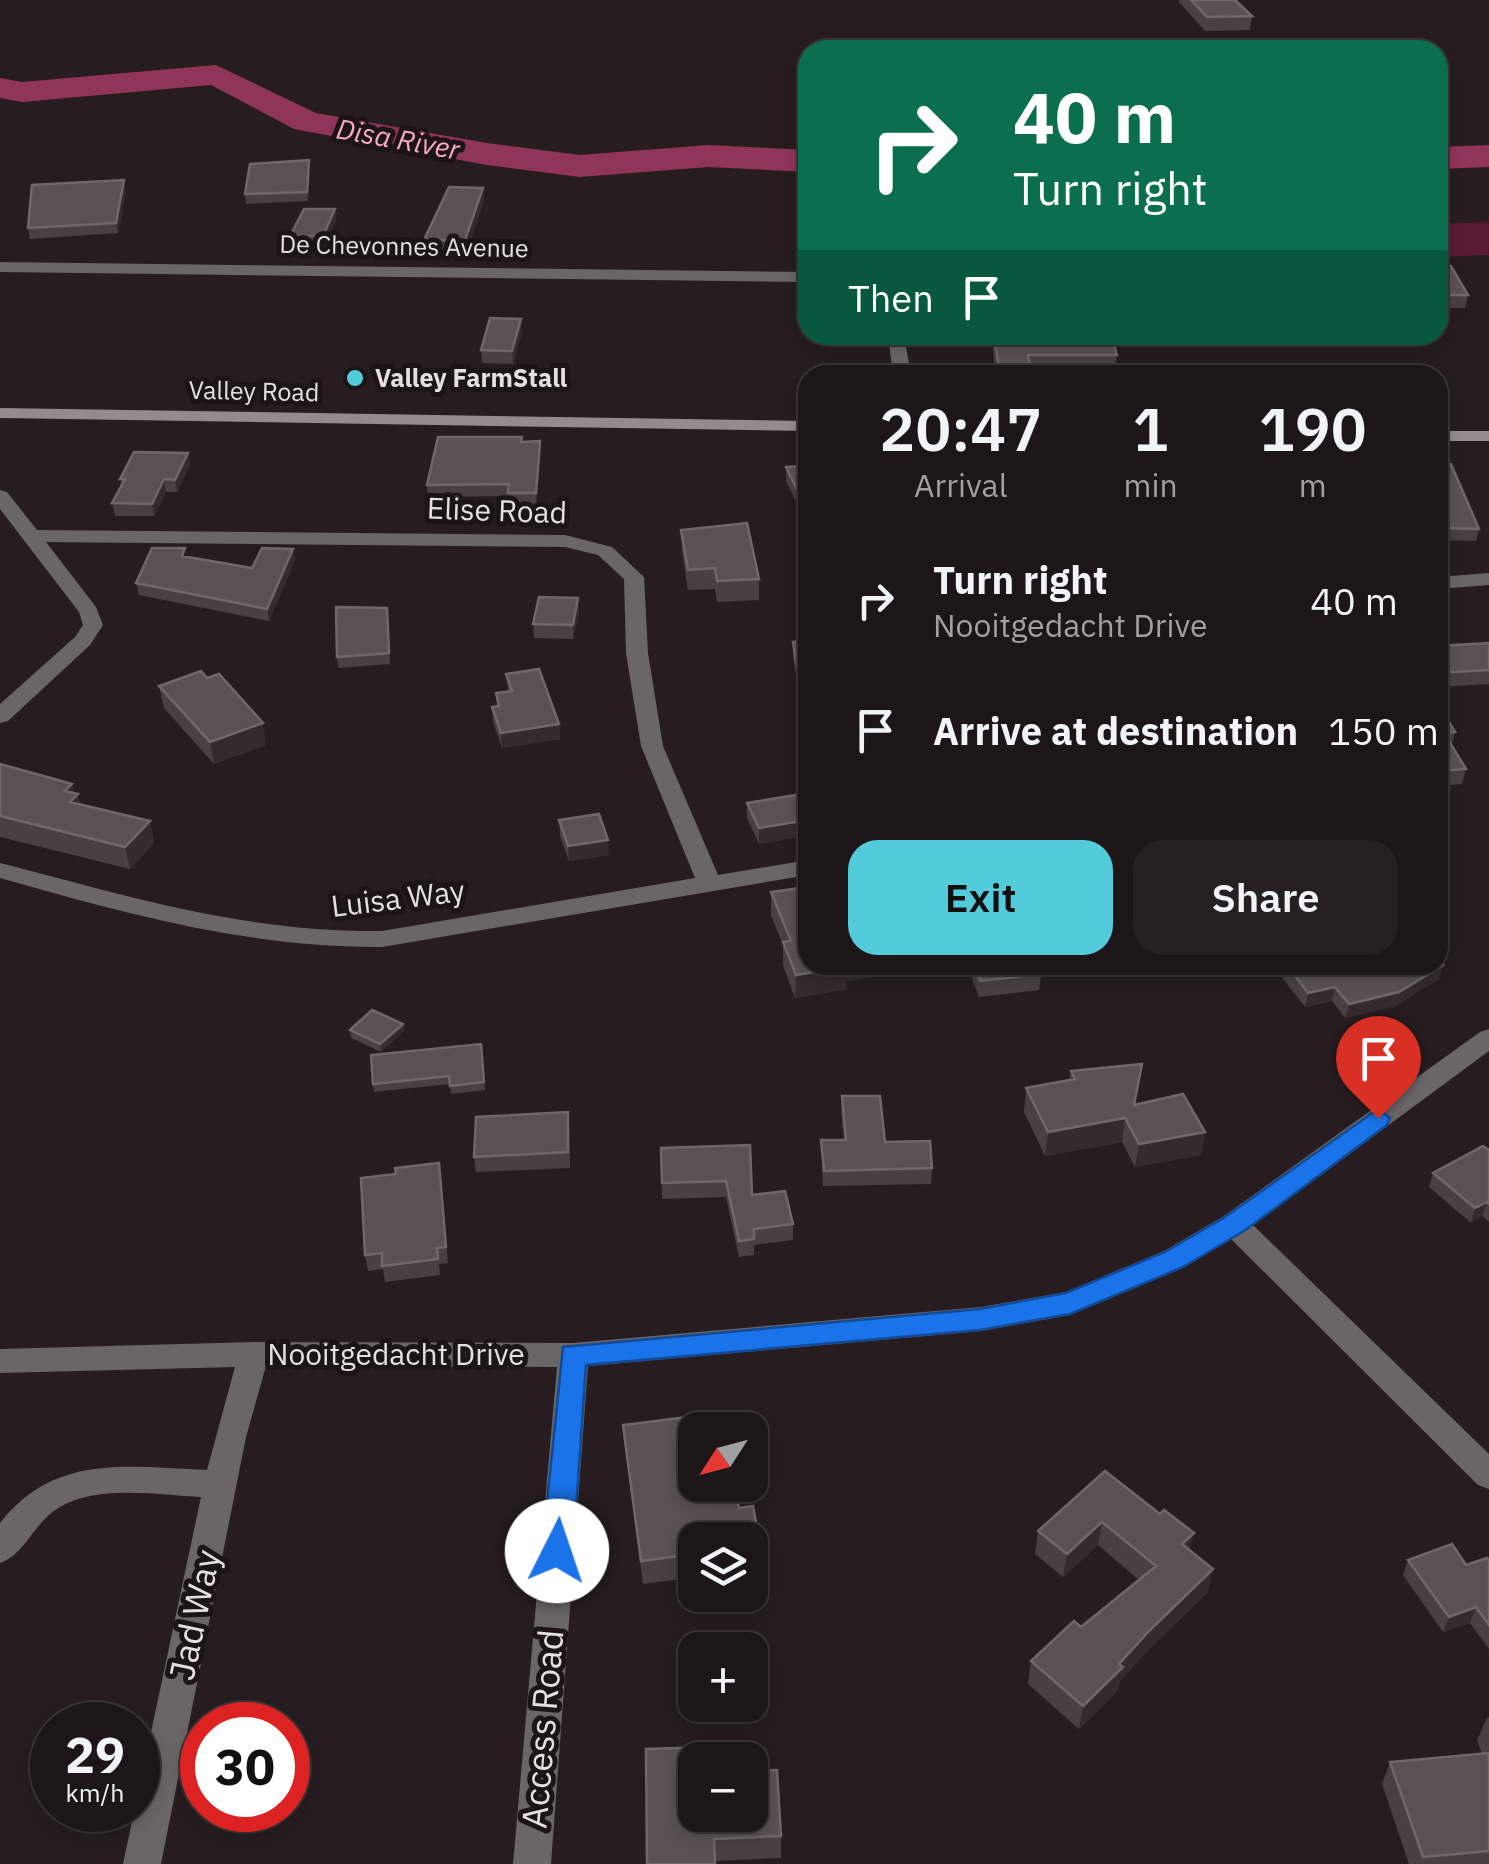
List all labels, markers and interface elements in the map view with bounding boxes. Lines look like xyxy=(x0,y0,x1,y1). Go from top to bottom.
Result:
text: 40 m xyxy=(1013,71,1176,162)
icon: right xyxy=(848,80,978,210)
water label: Disa River xyxy=(334,109,463,168)
text: Turn right xyxy=(1013,159,1208,217)
street label: De Chevonnes Avenue xyxy=(279,227,529,264)
icon: arrive xyxy=(954,270,1009,325)
text: Then xyxy=(848,273,934,322)
place label: Valley FarmStall xyxy=(375,361,568,394)
marker: Valley FarmStall xyxy=(344,367,366,389)
street label: Valley Road xyxy=(188,373,320,408)
text: 20:47 xyxy=(879,389,1042,468)
text: 1 xyxy=(1133,389,1169,468)
text: 190 xyxy=(1259,389,1367,468)
text: Arrival xyxy=(914,464,1007,506)
text: min xyxy=(1123,464,1178,506)
text: m xyxy=(1299,464,1327,506)
street label: Elise Road xyxy=(426,488,568,531)
text: Turn right xyxy=(933,555,1108,604)
icon: right xyxy=(848,573,903,628)
text: 40 m xyxy=(1310,576,1398,625)
text: Nooitgedacht Drive xyxy=(933,604,1208,646)
icon: arrive xyxy=(848,703,903,758)
text: Arrive at destination xyxy=(933,706,1298,755)
text: 150 m xyxy=(1328,706,1439,755)
button: Exit xyxy=(848,840,1113,955)
button: Share xyxy=(1133,840,1398,955)
street label: Luisa Way xyxy=(329,870,467,925)
pin xyxy=(1336,1016,1421,1119)
icon: arrive xyxy=(1351,1031,1406,1086)
street label: Nooitgedacht Drive xyxy=(267,1334,525,1373)
north arrow xyxy=(678,1412,768,1502)
map controls xyxy=(678,1412,768,1832)
position arrow xyxy=(505,1499,609,1603)
button: layers xyxy=(678,1522,768,1612)
street label: Jad Way xyxy=(158,1545,230,1684)
street label: Access Road xyxy=(510,1628,574,1830)
button: + xyxy=(678,1632,768,1722)
speed limit sign: 30 xyxy=(180,1702,310,1832)
text: 29 xyxy=(65,1722,125,1787)
button: − xyxy=(678,1742,768,1832)
text: km/h xyxy=(66,1776,124,1809)

